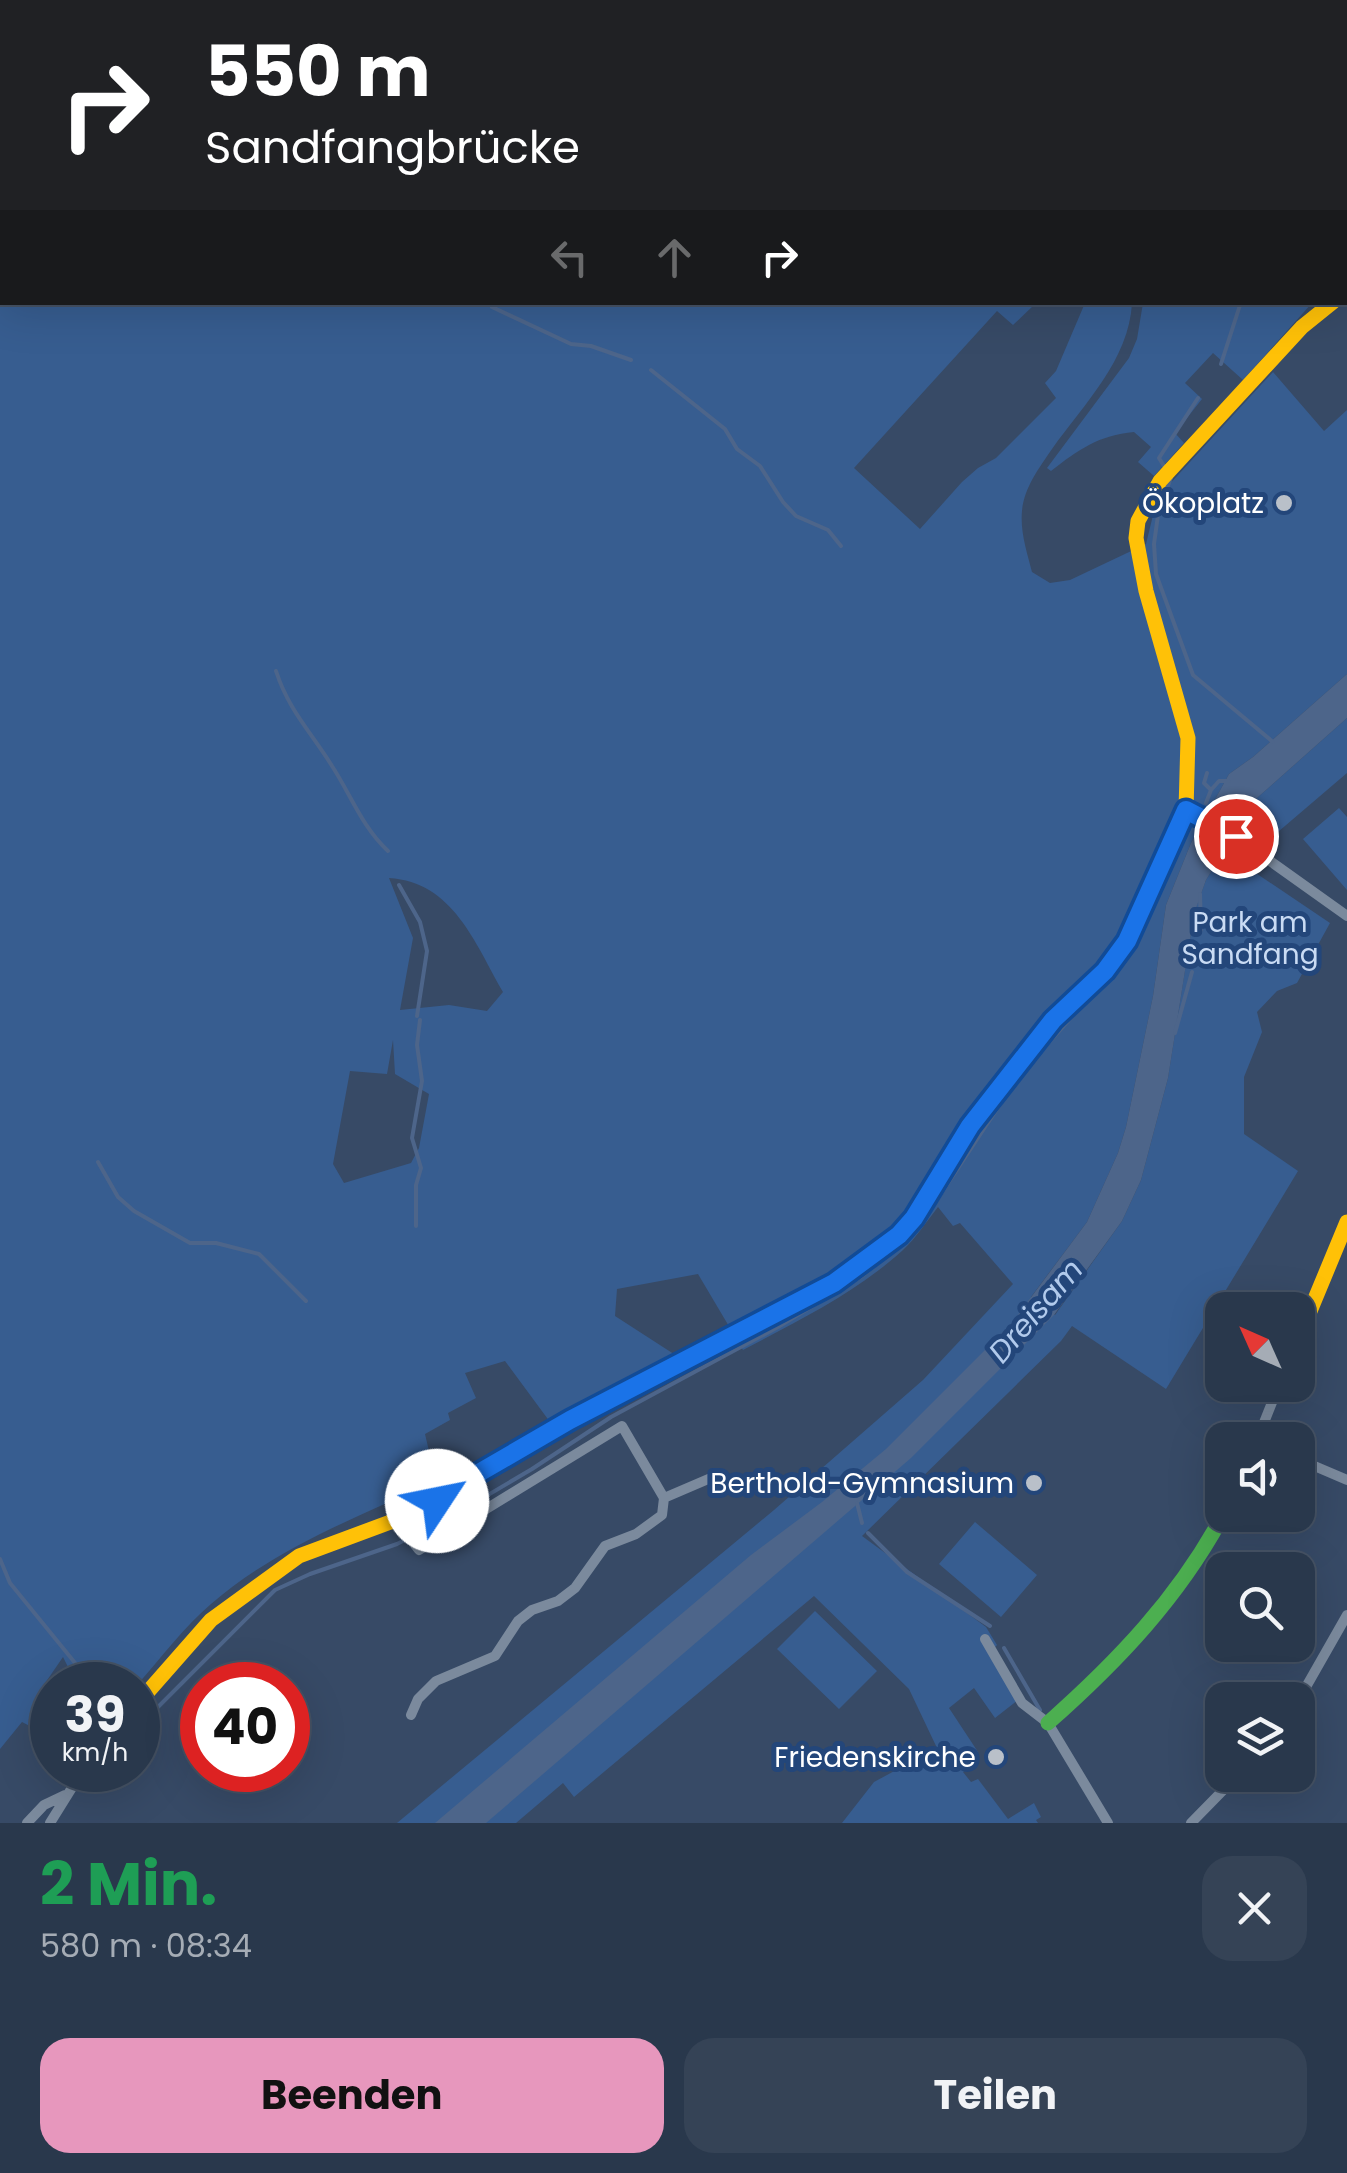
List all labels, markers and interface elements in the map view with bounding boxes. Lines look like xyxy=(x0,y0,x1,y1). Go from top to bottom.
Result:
text: 550 m xyxy=(205,22,431,121)
icon: right xyxy=(40,40,170,170)
text: Sandfangbrücke xyxy=(205,116,580,179)
icon: left xyxy=(542,230,597,285)
icon: ahead xyxy=(647,230,702,285)
icon: right xyxy=(752,230,807,285)
place label: Ökoplatz xyxy=(1142,484,1264,523)
marker: Ökoplatz xyxy=(1273,492,1295,514)
pin xyxy=(1194,794,1279,879)
icon: arrive xyxy=(1209,809,1264,864)
park label: Park am Sandfang xyxy=(1181,903,1319,974)
water label: Dreisam xyxy=(978,1249,1093,1372)
north arrow xyxy=(1205,1292,1315,1402)
map controls xyxy=(1205,1292,1315,1792)
button: sound xyxy=(1205,1422,1315,1532)
position arrow xyxy=(385,1449,489,1553)
place label: Berthold-Gymnasium xyxy=(710,1464,1014,1503)
marker: Berthold-Gymnasium xyxy=(1023,1472,1045,1494)
button: search xyxy=(1205,1552,1315,1662)
speed limit sign: 40 xyxy=(180,1662,310,1792)
text: 39 xyxy=(65,1679,126,1750)
button: layers xyxy=(1205,1682,1315,1792)
text: km/h xyxy=(62,1735,128,1770)
place label: Friedenskirche xyxy=(774,1738,976,1777)
marker: Friedenskirche xyxy=(985,1746,1007,1768)
text: 2 Min. xyxy=(40,1842,217,1926)
button: close xyxy=(1202,1856,1307,1961)
text: 580 m · 08:34 xyxy=(40,1923,252,1968)
button: Beenden xyxy=(40,2038,664,2153)
button: Teilen xyxy=(684,2038,1307,2153)

